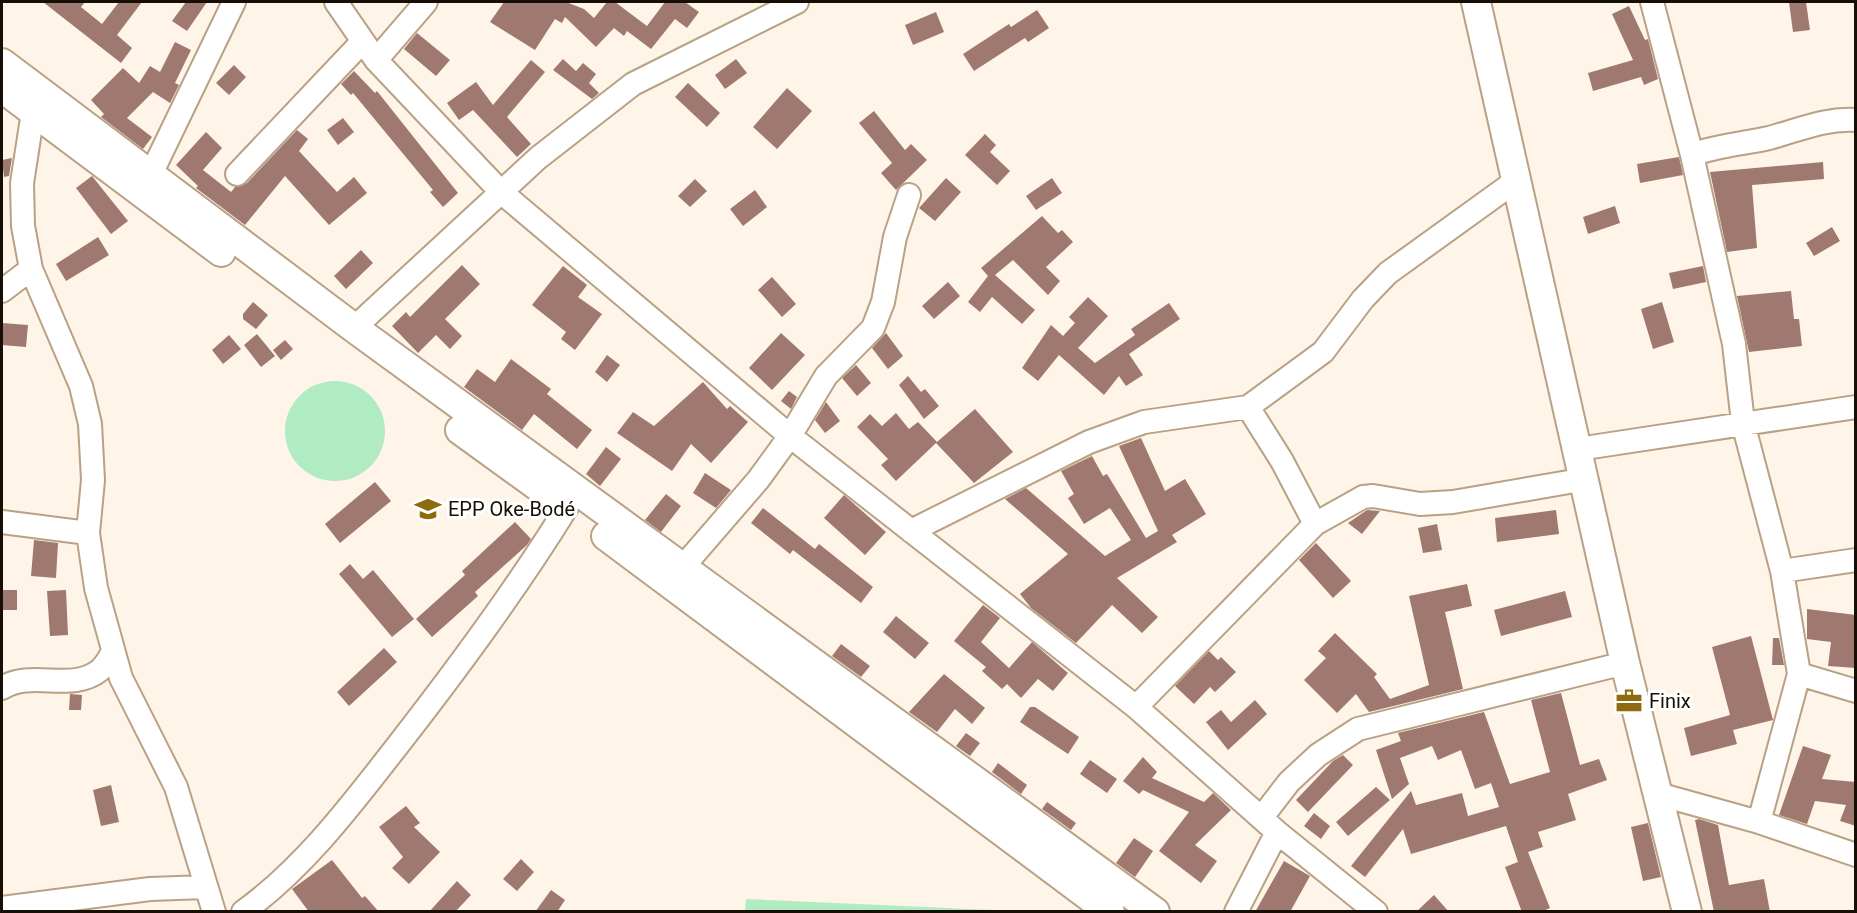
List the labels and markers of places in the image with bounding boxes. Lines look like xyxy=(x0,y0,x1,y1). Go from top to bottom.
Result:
school or university icon: EPP Oke-Bodé xyxy=(413,494,443,524)
place label: EPP Oke-Bodé xyxy=(448,497,575,521)
office icon: Finix xyxy=(1614,686,1644,716)
place label: Finix xyxy=(1649,689,1691,713)

